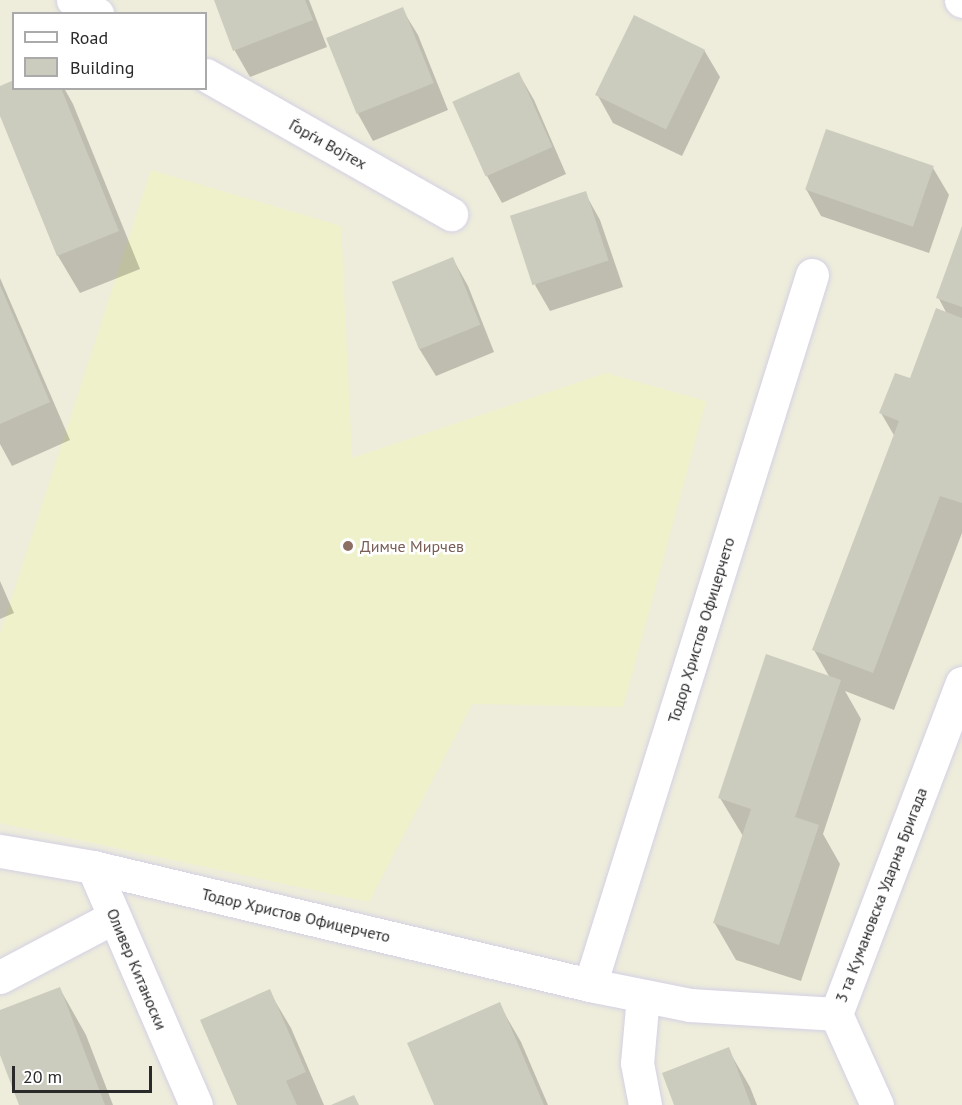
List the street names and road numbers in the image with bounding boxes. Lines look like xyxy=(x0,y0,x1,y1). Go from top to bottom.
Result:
street label: Ѓорѓи Војтех xyxy=(286,115,370,173)
street label: Тодор Христов Офицерчето xyxy=(664,535,738,725)
street label: 3 та Кумановска Ударна Бригада xyxy=(831,784,931,1006)
street label: Тодор Христов Офицерчето xyxy=(200,884,392,946)
street label: Оливер Китаноски xyxy=(103,905,171,1033)

